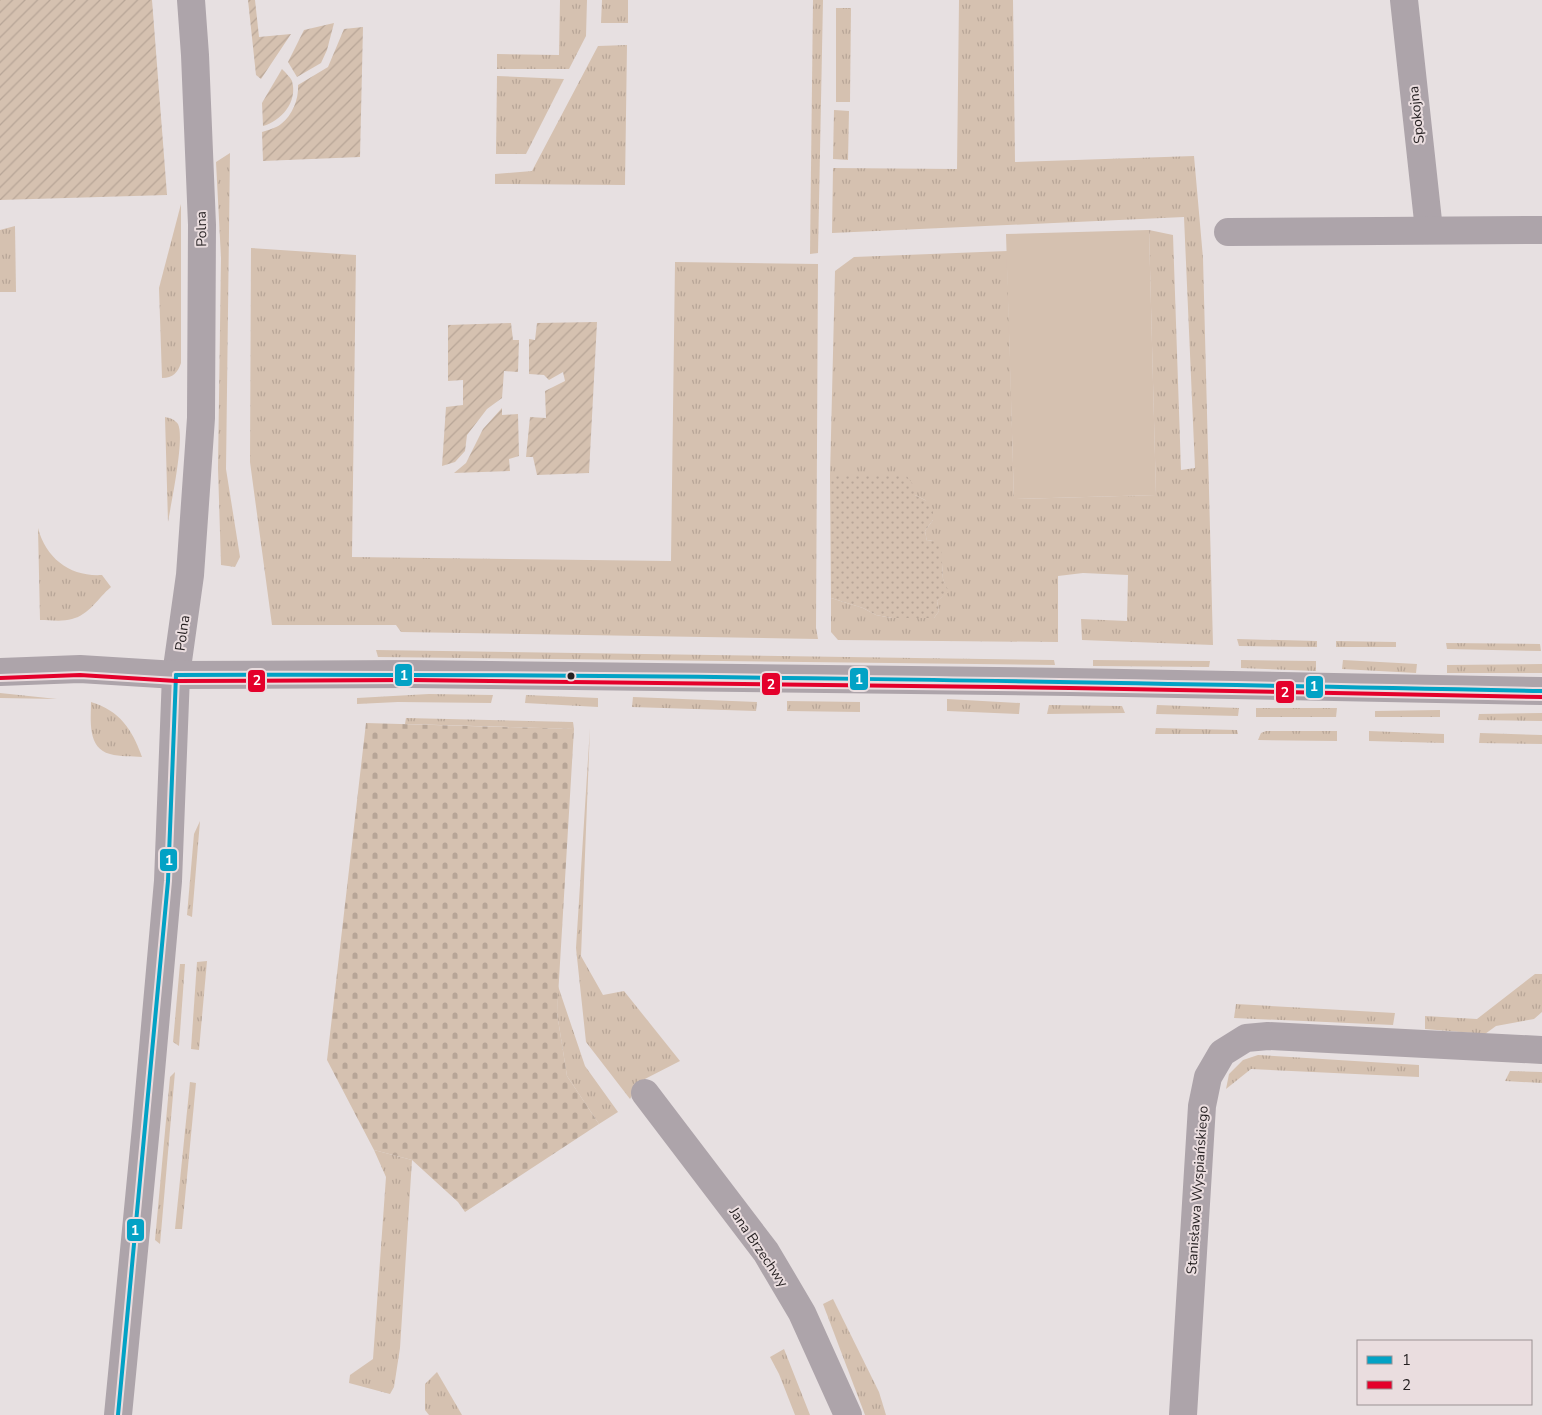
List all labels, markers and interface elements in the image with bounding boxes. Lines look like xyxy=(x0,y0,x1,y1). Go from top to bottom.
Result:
street label: Spokojna xyxy=(1404,85,1429,145)
street label: Polna xyxy=(192,211,211,247)
street label: Polna xyxy=(171,614,194,652)
line badge: 1 xyxy=(394,663,413,687)
text: 1 xyxy=(400,666,408,685)
line badge: 1 xyxy=(849,667,869,691)
line badge: 2 xyxy=(247,669,266,693)
text: 1 xyxy=(855,670,863,689)
text: 2 xyxy=(253,671,261,690)
unlabelled marker xyxy=(566,671,576,681)
line badge: 2 xyxy=(761,672,781,696)
text: 2 xyxy=(767,675,775,694)
line badge: 1 xyxy=(1305,675,1324,699)
text: 1 xyxy=(1310,677,1318,696)
line badge: 2 xyxy=(1275,680,1295,704)
text: 2 xyxy=(1281,683,1289,702)
line badge: 1 xyxy=(159,848,178,872)
text: 1 xyxy=(165,851,173,870)
street label: Stanisława Wyspiańskiego xyxy=(1182,1105,1213,1275)
street label: Jana Brzechwy xyxy=(724,1203,793,1292)
line badge: 1 xyxy=(126,1218,145,1242)
text: 1 xyxy=(131,1221,139,1240)
legend xyxy=(1357,1340,1532,1405)
text: 1 xyxy=(1402,1350,1411,1370)
text: 2 xyxy=(1402,1375,1411,1395)

